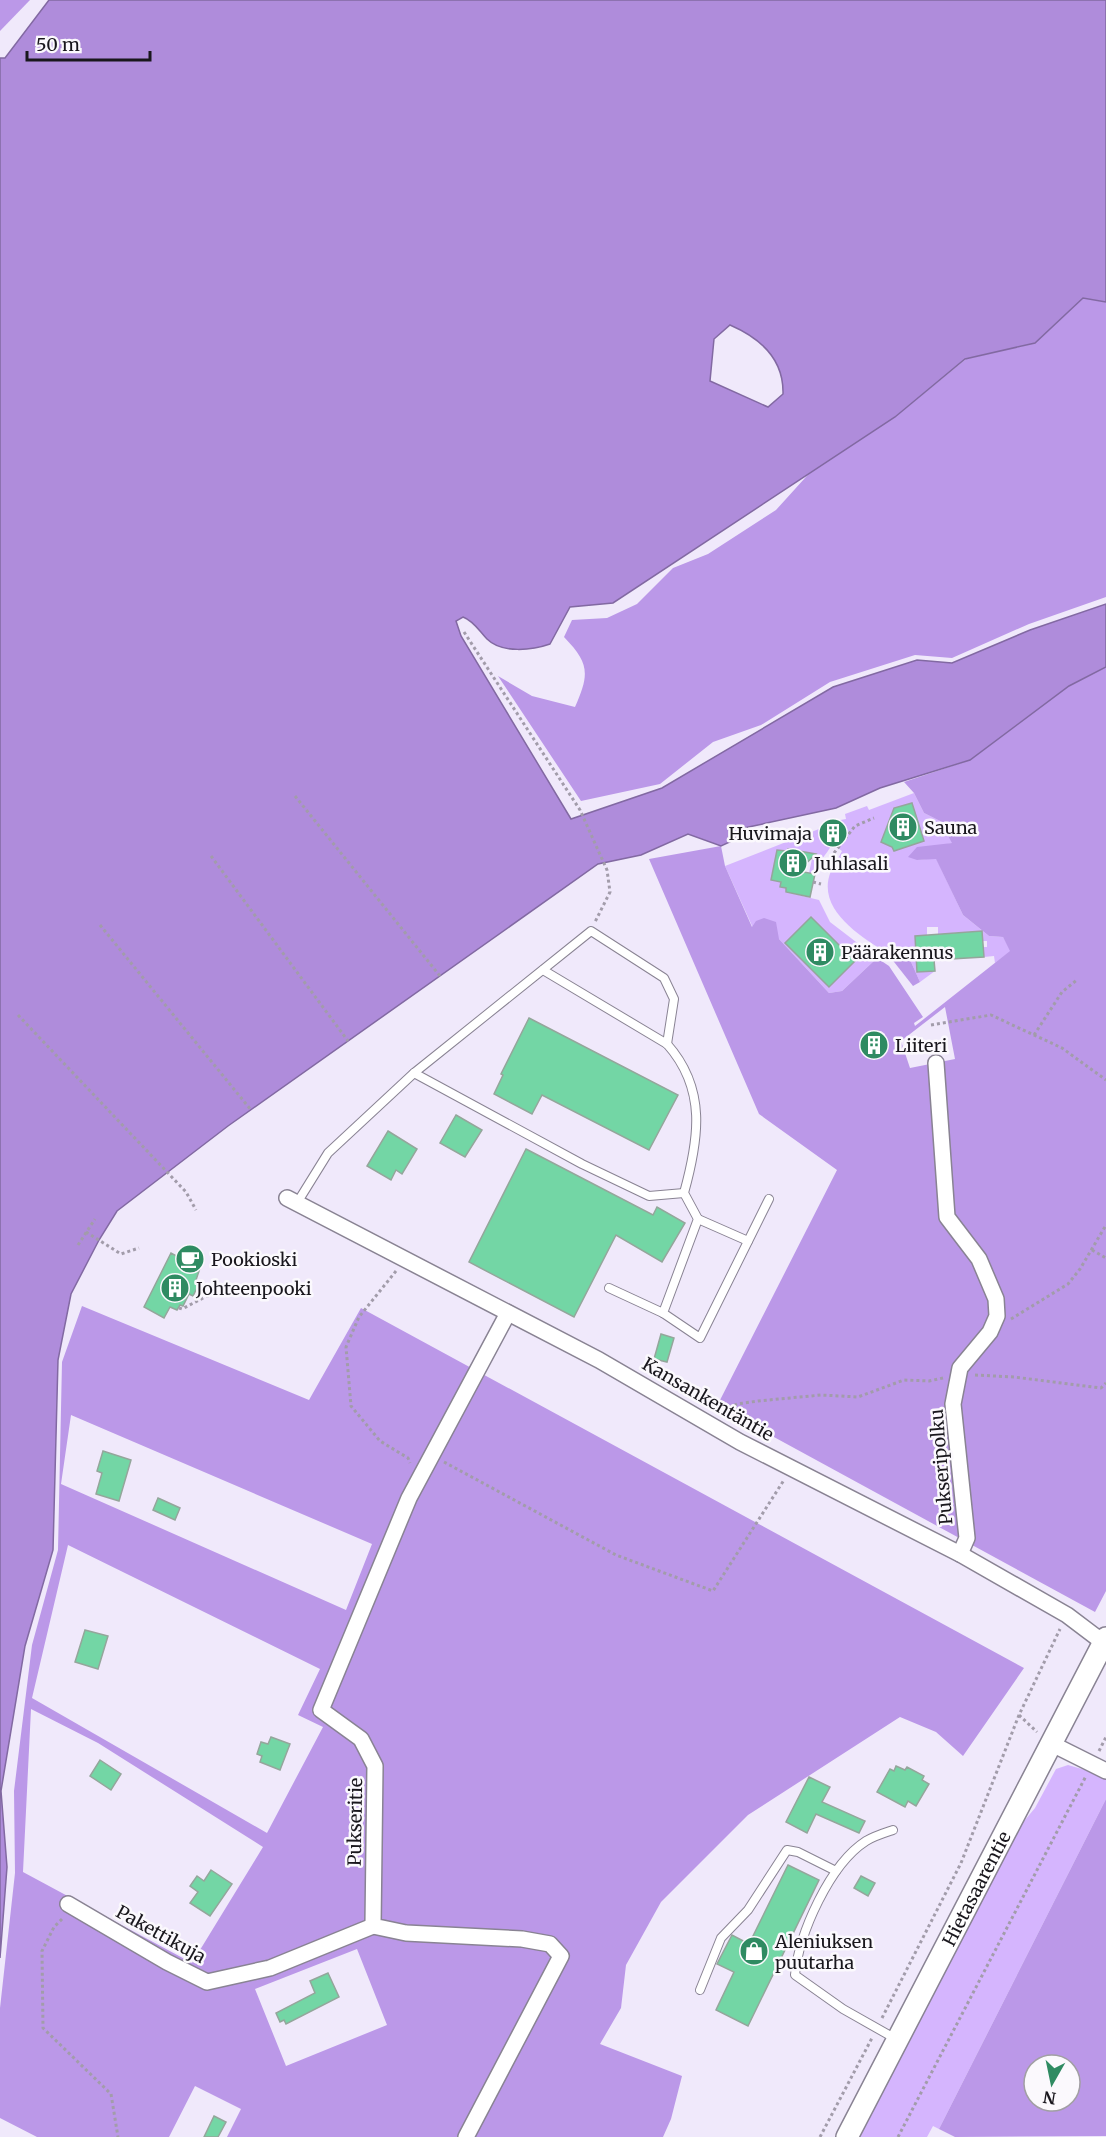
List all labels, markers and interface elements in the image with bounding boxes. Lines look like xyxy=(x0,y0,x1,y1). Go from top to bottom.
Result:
scale bar xyxy=(27,24,150,62)
text: 50 m xyxy=(36,33,80,56)
building icon: Sauna xyxy=(887,811,919,843)
place label: Sauna xyxy=(924,816,978,839)
building icon: Huvimaja xyxy=(817,817,849,849)
place label: Huvimaja xyxy=(728,822,812,845)
building icon: Juhlasali xyxy=(777,847,809,879)
place label: Juhlasali xyxy=(813,852,889,875)
building icon: Päärakennus xyxy=(804,936,836,968)
place label: Päärakennus xyxy=(841,941,954,964)
building icon: Liiteri xyxy=(858,1029,890,1061)
place label: Liiteri xyxy=(895,1034,948,1057)
cafe icon: Pookioski xyxy=(174,1243,206,1275)
place label: Pookioski xyxy=(211,1248,297,1271)
building icon: Johteenpooki xyxy=(159,1272,191,1304)
place label: Johteenpooki xyxy=(195,1277,312,1300)
street label: Kansankentäntie xyxy=(638,1352,778,1446)
street label: Pukseripolku xyxy=(924,1408,958,1526)
street label: Pukseritie xyxy=(343,1778,367,1866)
street label: Hietasaarentie xyxy=(937,1827,1015,1950)
street label: Pakettikuja xyxy=(112,1900,210,1968)
place label: Aleniuksen puutarha xyxy=(774,1930,873,1974)
shop icon: Aleniuksen puutarha xyxy=(738,1935,770,1967)
north arrow xyxy=(1022,2053,1082,2113)
text: N xyxy=(1041,2087,1057,2109)

